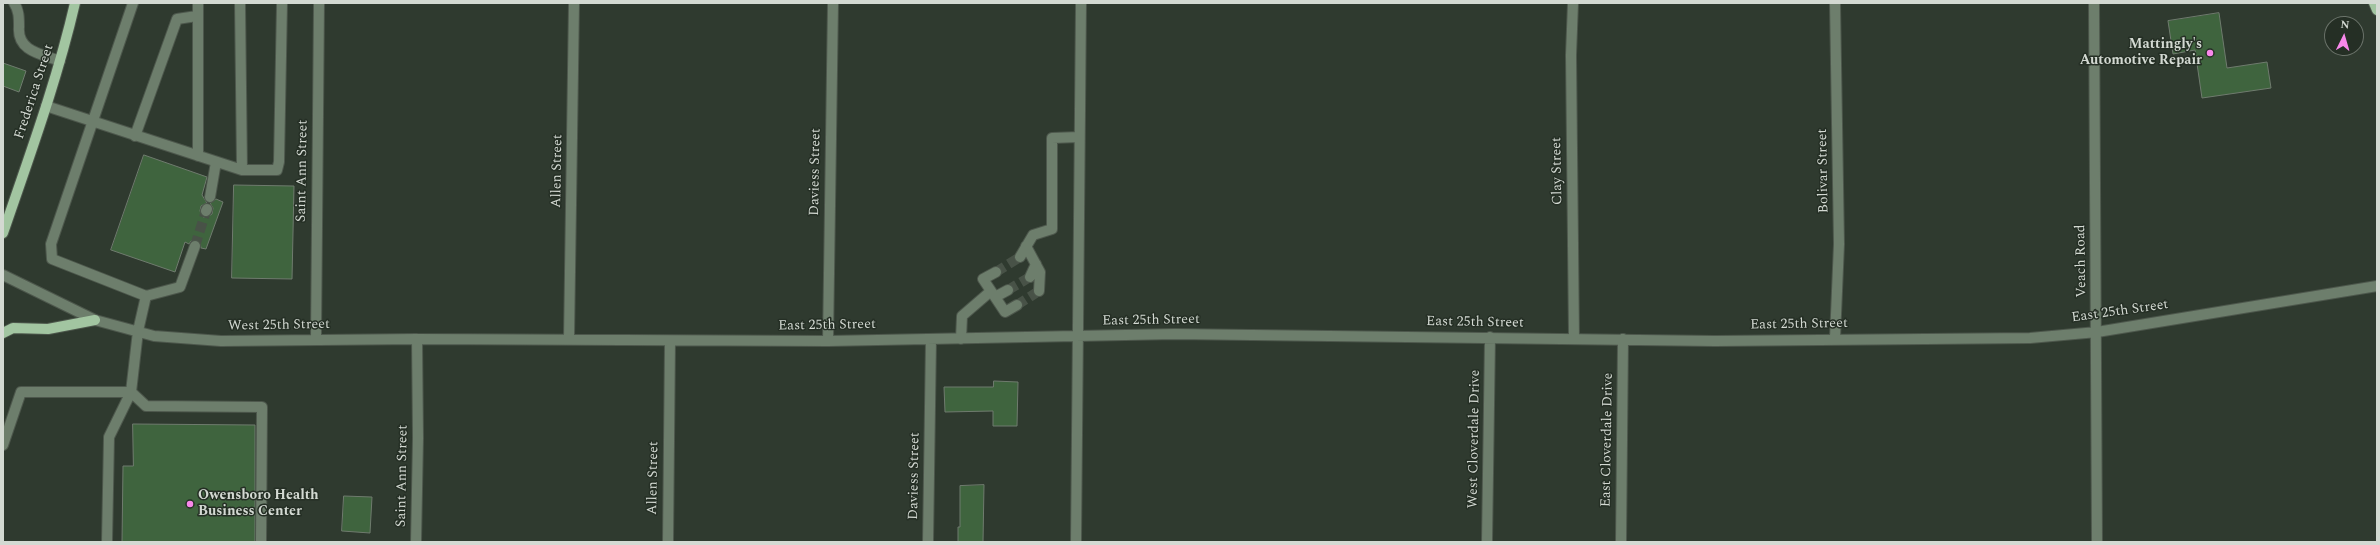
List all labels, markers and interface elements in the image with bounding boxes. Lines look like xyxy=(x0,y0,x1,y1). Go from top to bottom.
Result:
north arrow xyxy=(2324,16,2364,56)
text: N xyxy=(2340,16,2350,33)
place label: Mattingly's Automotive Repair xyxy=(2080,37,2202,70)
street label: Frederica Street xyxy=(12,42,58,142)
marker: Mattingly's Automotive Repair xyxy=(2205,48,2215,58)
street label: Saint Ann Street xyxy=(294,120,312,222)
street label: Daviess Street xyxy=(807,128,825,216)
street label: Bolivar Street xyxy=(1815,128,1833,214)
street label: Allen Street xyxy=(549,134,567,208)
street label: Clay Street xyxy=(1549,137,1567,205)
street label: Veach Road xyxy=(2073,224,2091,298)
street label: East 25th Street xyxy=(2070,297,2170,327)
street label: East 25th Street xyxy=(1102,312,1200,330)
street label: East 25th Street xyxy=(1426,314,1524,332)
street label: East 25th Street xyxy=(1750,316,1848,334)
street label: West 25th Street xyxy=(228,317,330,335)
street label: East 25th Street xyxy=(778,317,876,335)
street label: West Cloverdale Drive xyxy=(1465,369,1485,509)
street label: East Cloverdale Drive xyxy=(1598,373,1618,507)
street label: Saint Ann Street xyxy=(394,425,412,527)
street label: Daviess Street xyxy=(906,432,924,520)
street label: Allen Street xyxy=(645,441,663,515)
place label: Owensboro Health Business Center xyxy=(198,488,319,520)
marker: Owensboro Health Business Center xyxy=(185,499,195,509)

